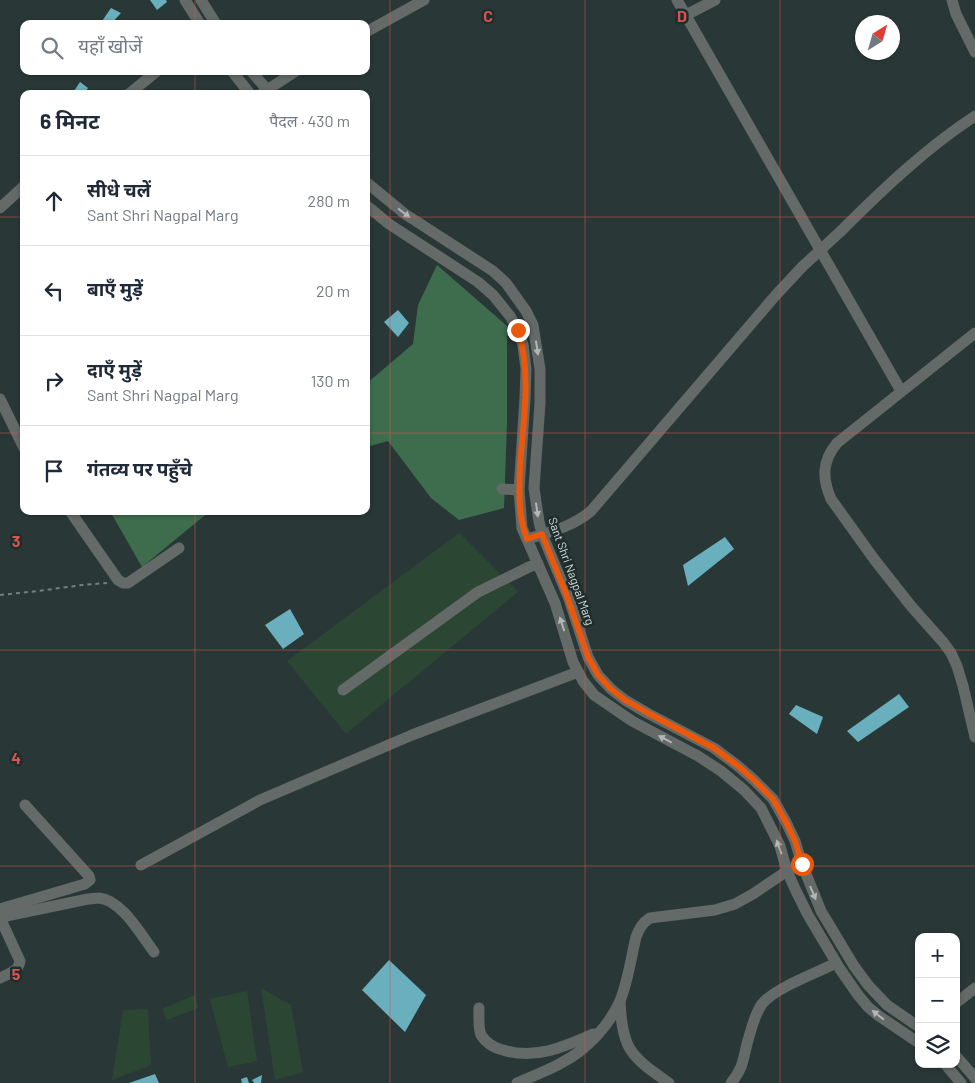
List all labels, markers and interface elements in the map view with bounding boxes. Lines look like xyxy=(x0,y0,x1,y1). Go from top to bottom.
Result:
text: C xyxy=(483,6,493,25)
text: D xyxy=(677,6,687,25)
north arrow xyxy=(855,15,900,60)
search box xyxy=(20,20,370,75)
icon: search xyxy=(38,34,66,62)
text: यहाँ खोजें xyxy=(78,34,142,57)
text: 6 मिनट xyxy=(40,108,100,133)
text: पैदल · 430 m xyxy=(269,111,350,130)
text: सीधे चलें xyxy=(87,178,151,201)
icon: ahead xyxy=(40,187,68,215)
text: 280 m xyxy=(308,191,350,210)
text: Sant Shri Nagpal Marg xyxy=(87,205,238,224)
one-way arrow xyxy=(397,208,410,219)
icon: left xyxy=(40,277,68,305)
text: बाएँ मुड़ें xyxy=(87,277,143,300)
text: 20 m xyxy=(316,281,350,300)
route end xyxy=(507,319,530,342)
one-way arrow xyxy=(533,340,541,356)
text: दाएँ मुड़ें xyxy=(87,358,142,381)
icon: right xyxy=(40,367,68,395)
text: 130 m xyxy=(311,371,350,390)
text: Sant Shri Nagpal Marg xyxy=(87,385,238,404)
icon: arrive xyxy=(40,457,68,485)
text: गंतव्य पर पहुँचे xyxy=(87,457,192,480)
one-way arrow xyxy=(533,502,541,518)
street label: Sant Shri Nagpal Marg xyxy=(546,515,598,627)
text: 3 xyxy=(12,531,20,550)
one-way arrow xyxy=(558,616,565,631)
one-way arrow xyxy=(658,734,672,743)
text: 4 xyxy=(11,748,21,767)
one-way arrow xyxy=(775,839,783,854)
route start xyxy=(791,853,814,876)
one-way arrow xyxy=(810,886,818,900)
map controls xyxy=(915,933,960,1068)
button: + xyxy=(915,933,960,978)
text: 5 xyxy=(12,964,21,983)
button: − xyxy=(915,978,960,1023)
one-way arrow xyxy=(872,1010,885,1021)
button: layers xyxy=(915,1023,960,1068)

